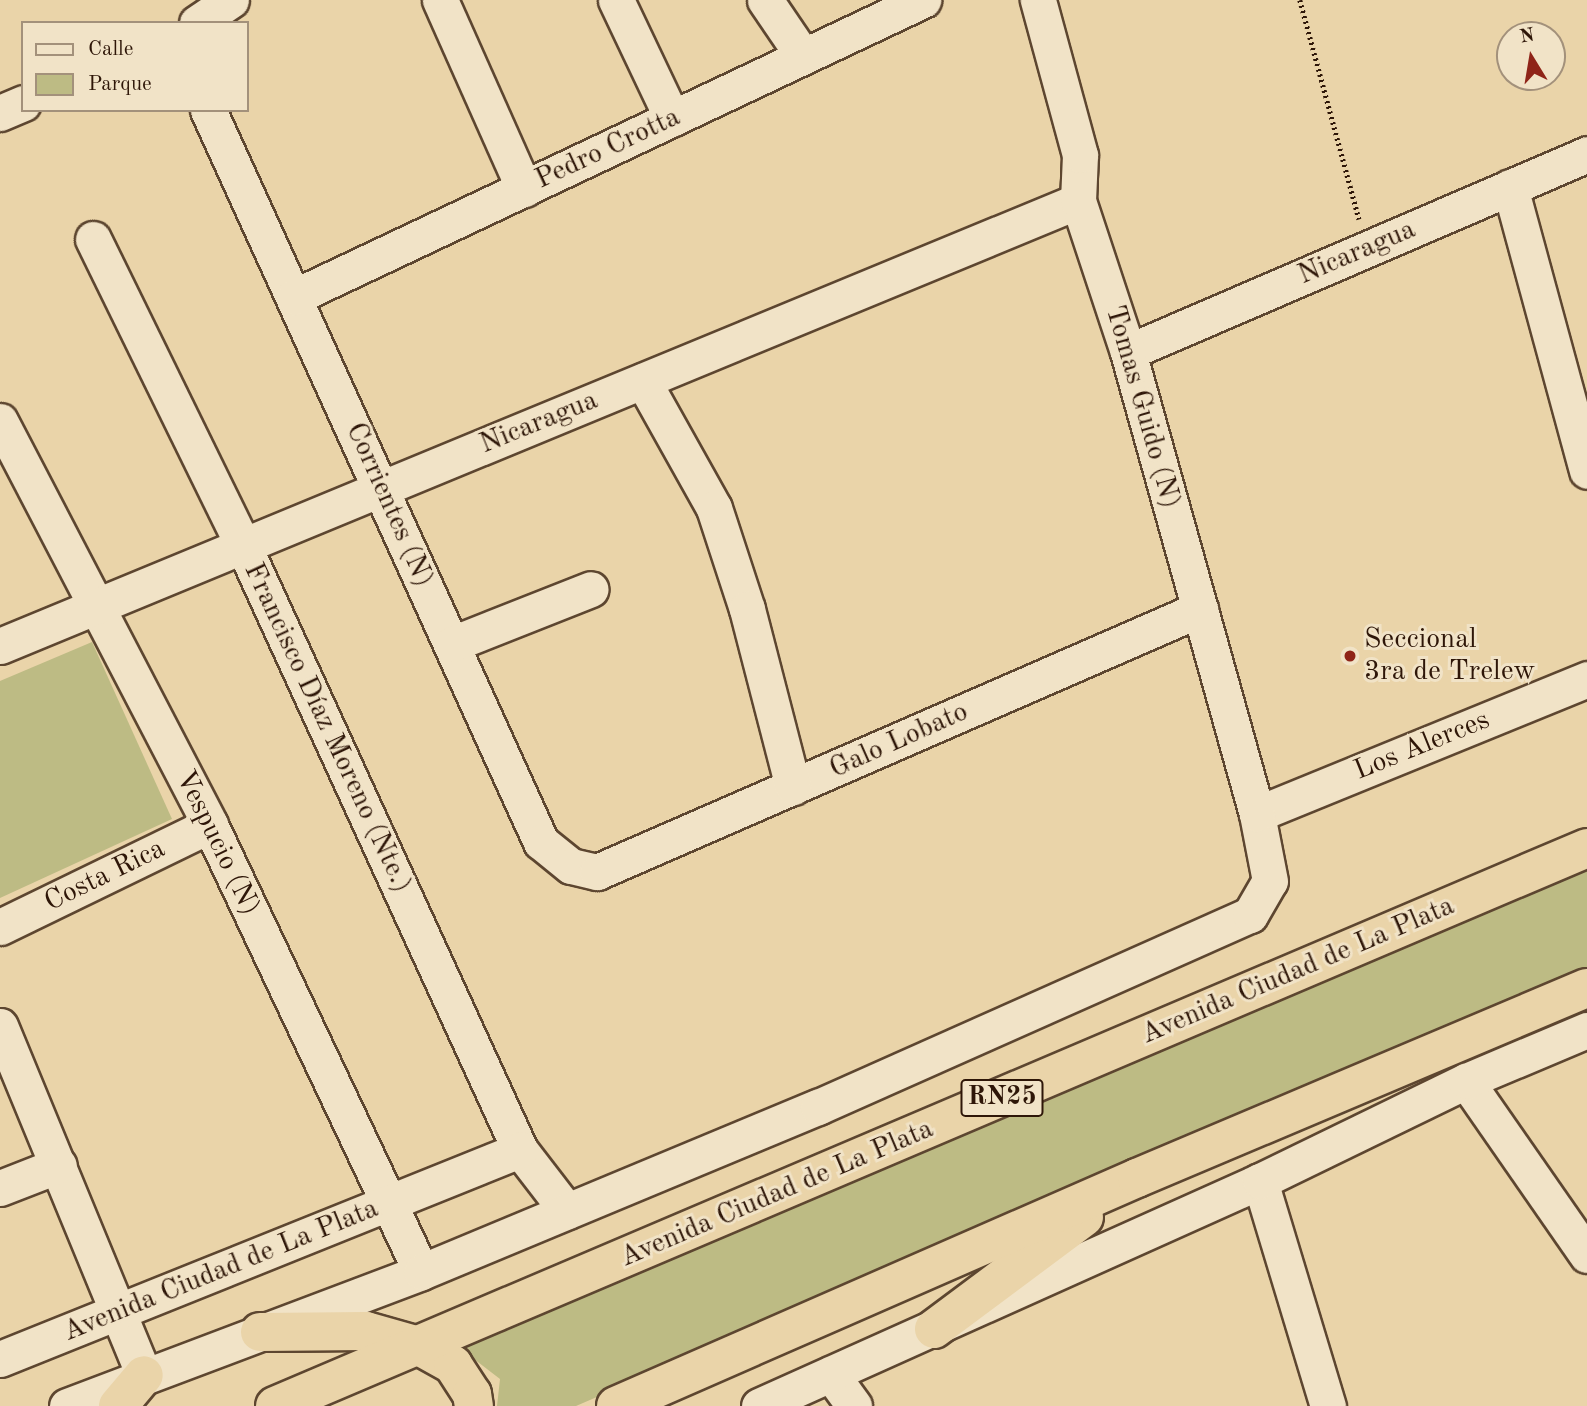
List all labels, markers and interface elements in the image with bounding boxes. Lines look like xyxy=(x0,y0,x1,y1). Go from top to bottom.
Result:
legend xyxy=(21,21,248,112)
north arrow xyxy=(1496,21,1566,91)
text: N xyxy=(1518,26,1536,48)
text: Calle xyxy=(88,39,133,60)
text: Parque xyxy=(88,74,152,95)
street label: Pedro Crotta xyxy=(530,101,686,197)
street label: Nicaragua xyxy=(1293,213,1421,293)
street label: Tomas Guido (N) xyxy=(1097,302,1187,512)
street label: Nicaragua xyxy=(475,384,603,462)
street label: Corrientes (N) xyxy=(338,418,440,592)
street label: Francisco Díaz Moreno (Nte.) xyxy=(236,558,418,898)
place label: Seccional 3ra de Trelew xyxy=(1364,623,1535,689)
marker: Seccional 3ra de Trelew xyxy=(1342,648,1358,664)
street label: Galo Lobato xyxy=(825,696,973,786)
street label: Los Alerces xyxy=(1349,704,1495,788)
street label: Vespucio (N) xyxy=(167,765,267,921)
street label: Costa Rica xyxy=(39,832,171,920)
street label: Avenida Ciudad de La Plata xyxy=(1136,890,1460,1052)
road number: RN25 xyxy=(960,1076,1044,1120)
street label: Avenida Ciudad de La Plata xyxy=(615,1113,939,1275)
street label: Avenida Ciudad de La Plata xyxy=(58,1192,384,1350)

